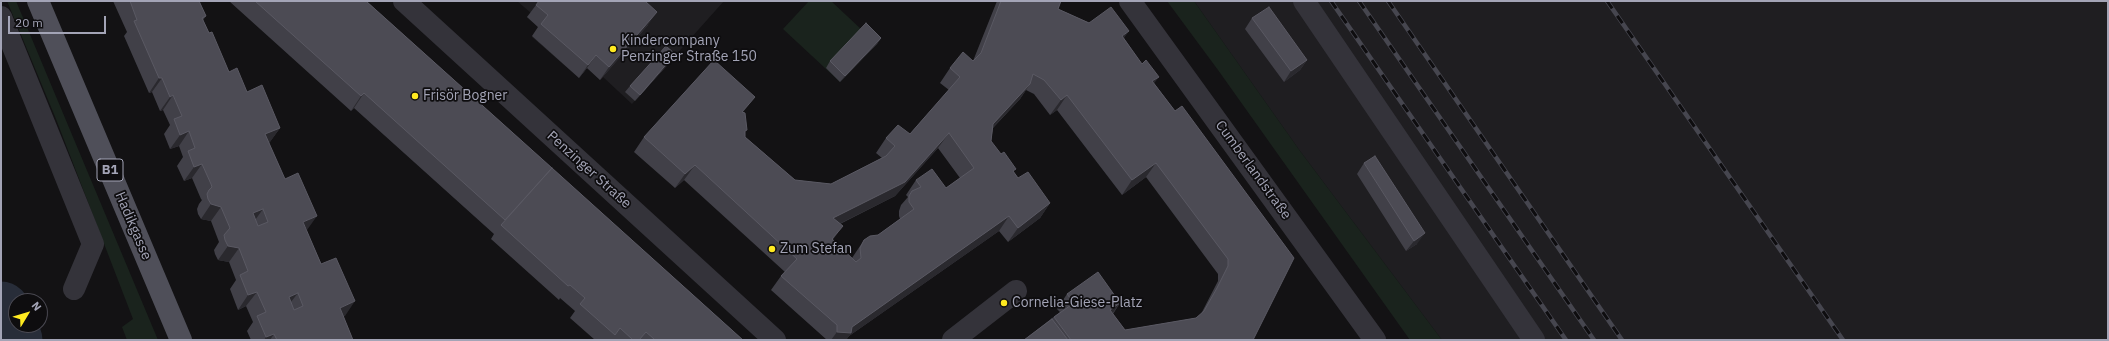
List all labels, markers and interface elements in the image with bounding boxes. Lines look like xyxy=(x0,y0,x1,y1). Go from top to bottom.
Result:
scale bar xyxy=(10,8,108,34)
text: 20 m xyxy=(15,15,43,30)
place label: Kindercompany Penzinger Straße 150 xyxy=(621,33,757,66)
marker: Kindercompany Penzinger Straße 150 xyxy=(608,44,618,54)
place label: Frisör Bogner xyxy=(423,88,507,104)
marker: Frisör Bogner xyxy=(410,91,420,101)
street label: Cumberlandstraße xyxy=(1212,117,1294,223)
street label: Penzinger Straße xyxy=(543,128,635,212)
road number: B1 xyxy=(97,159,123,181)
street label: Hadikgasse xyxy=(111,189,155,263)
place label: Zum Stefan xyxy=(780,241,852,257)
marker: Zum Stefan xyxy=(767,244,777,254)
north arrow xyxy=(8,293,48,333)
place label: Cornelia-Giese-Platz xyxy=(1012,295,1142,311)
marker: Cornelia-Giese-Platz xyxy=(999,298,1009,308)
text: N xyxy=(29,299,45,314)

